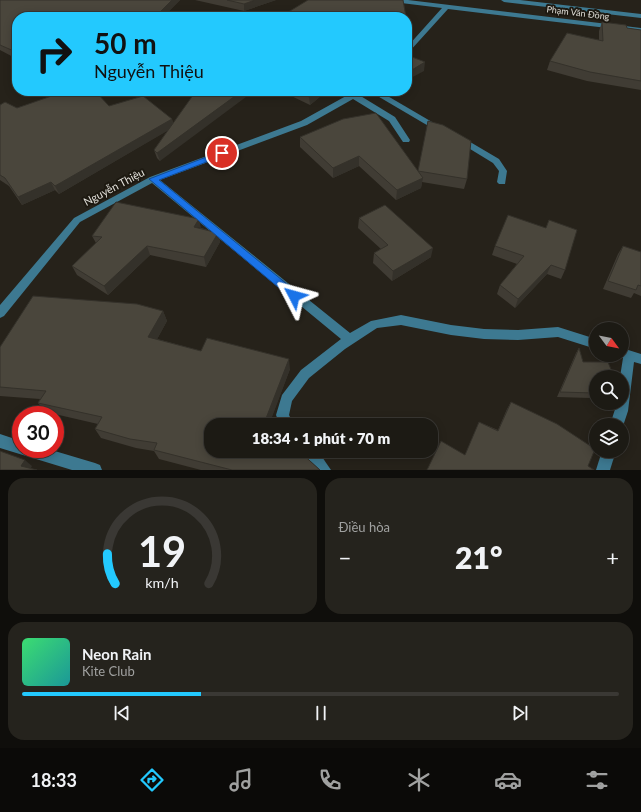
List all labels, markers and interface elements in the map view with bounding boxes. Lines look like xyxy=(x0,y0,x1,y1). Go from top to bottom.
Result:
street label: Phạm Văn Đồng xyxy=(546,3,610,22)
text: 50 m xyxy=(94,26,157,60)
icon: right xyxy=(28,28,80,80)
text: Nguyễn Thiệu xyxy=(94,60,204,82)
pin xyxy=(205,136,239,170)
icon: arrive xyxy=(211,142,233,164)
street label: Nguyễn Thiệu xyxy=(81,165,146,208)
position arrow xyxy=(273,275,315,317)
north arrow xyxy=(589,322,629,362)
map controls xyxy=(589,322,629,458)
button: search xyxy=(589,370,629,410)
speed limit sign: 30 xyxy=(12,406,64,458)
button: layers xyxy=(589,418,629,458)
text: 18:34 · 1 phút · 70 m xyxy=(252,429,390,447)
text: Điều hòa xyxy=(339,519,390,535)
text: 19 xyxy=(138,526,186,576)
text: 21° xyxy=(455,539,502,575)
text: − xyxy=(339,544,351,571)
text: + xyxy=(606,544,619,571)
text: km/h xyxy=(146,574,179,591)
text: Neon Rain xyxy=(82,645,151,663)
text: Kite Club xyxy=(82,663,135,679)
icon: previous xyxy=(111,702,133,724)
icon: pause xyxy=(310,702,332,724)
icon: next xyxy=(509,702,531,724)
icon: directions xyxy=(138,766,166,794)
icon: music xyxy=(227,766,255,794)
icon: phone xyxy=(316,766,344,794)
icon: climate xyxy=(405,766,433,794)
icon: car xyxy=(494,766,522,794)
icon: filters xyxy=(583,766,611,794)
text: 18:33 xyxy=(30,769,77,791)

